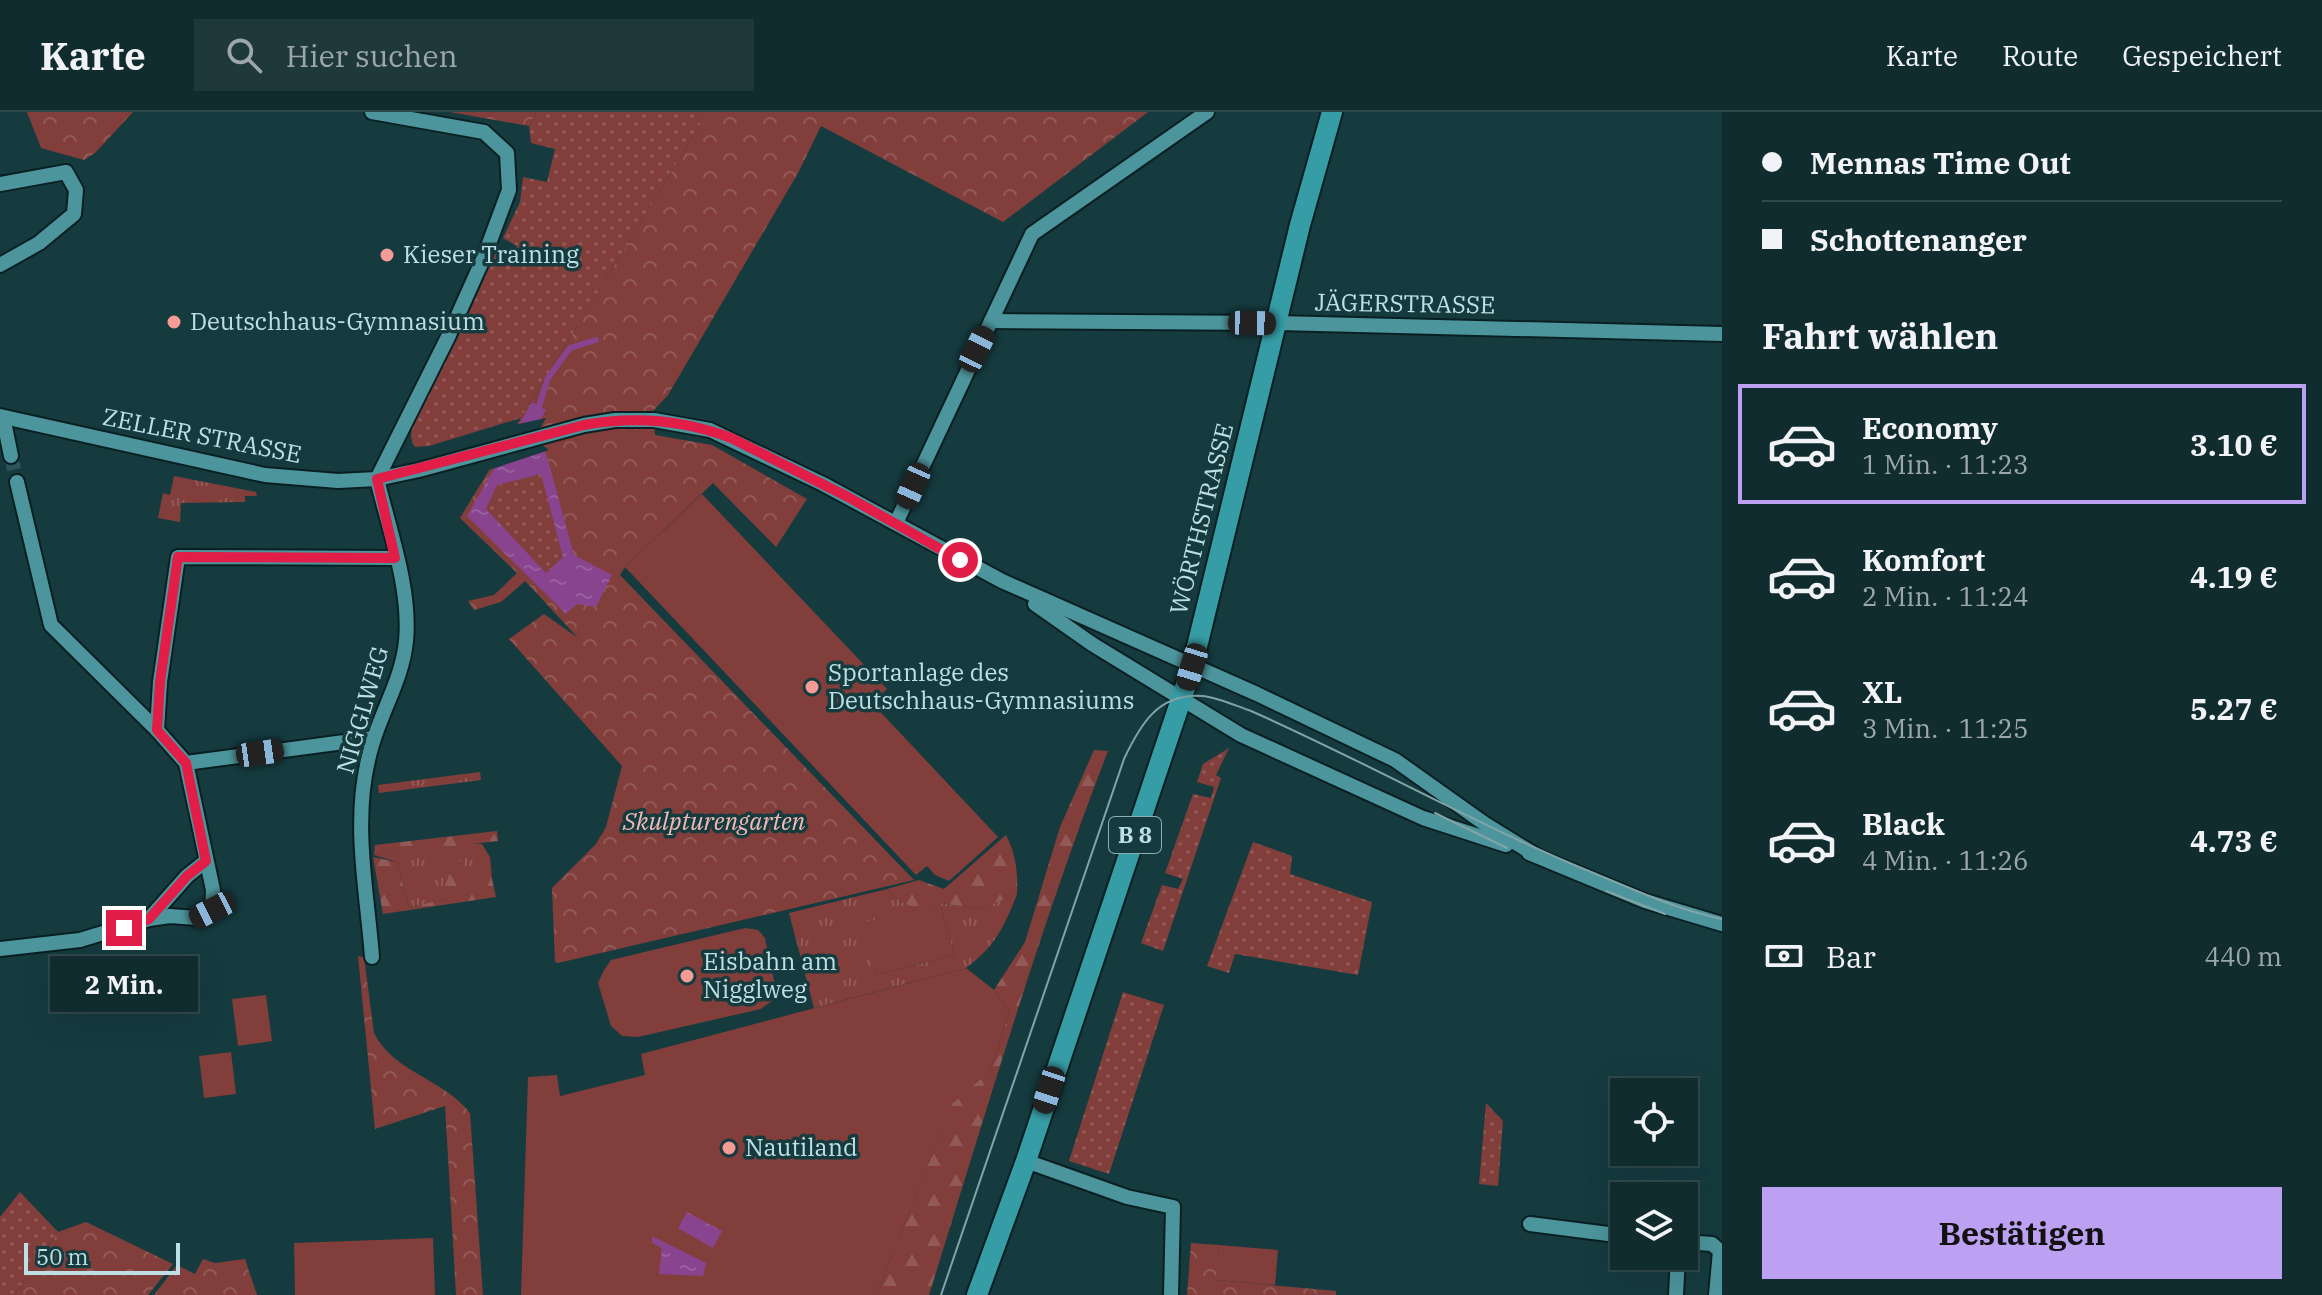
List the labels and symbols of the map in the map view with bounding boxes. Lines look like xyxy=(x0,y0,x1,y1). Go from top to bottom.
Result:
place label: Kieser Training xyxy=(403,238,579,270)
marker: Kieser Training xyxy=(378,246,396,264)
street label: JÄGERSTRASSE xyxy=(1314,285,1496,321)
place label: Deutschhaus-Gymnasium xyxy=(190,305,485,337)
car xyxy=(1228,311,1276,335)
marker: Deutschhaus-Gymnasium xyxy=(165,313,183,331)
car xyxy=(956,322,998,376)
street label: ZELLER STRASSE xyxy=(100,400,304,470)
street label: WÖRTHSTRASSE xyxy=(1162,420,1240,618)
car xyxy=(892,459,934,513)
route start xyxy=(942,542,978,578)
car xyxy=(1174,641,1210,693)
street label: NIGGLWEG xyxy=(329,642,395,777)
place label: Sportanlage des Deutschhaus-Gymnasiums xyxy=(828,656,1135,716)
marker: Sportanlage des Deutschhaus-Gymnasiums xyxy=(803,678,821,696)
car xyxy=(235,738,285,768)
park label: Skulpturengarten xyxy=(622,805,806,837)
road number: B 8 xyxy=(1109,817,1161,853)
car xyxy=(185,888,239,932)
route end xyxy=(106,910,142,946)
place label: Eisbahn am Nigglweg xyxy=(703,945,837,1005)
callout: 2 Min. xyxy=(50,956,198,1012)
marker: Eisbahn am Nigglweg xyxy=(678,967,696,985)
car xyxy=(1030,1063,1068,1117)
place label: Nautiland xyxy=(745,1131,858,1163)
marker: Nautiland xyxy=(720,1139,738,1157)
scale bar xyxy=(24,1239,180,1275)

